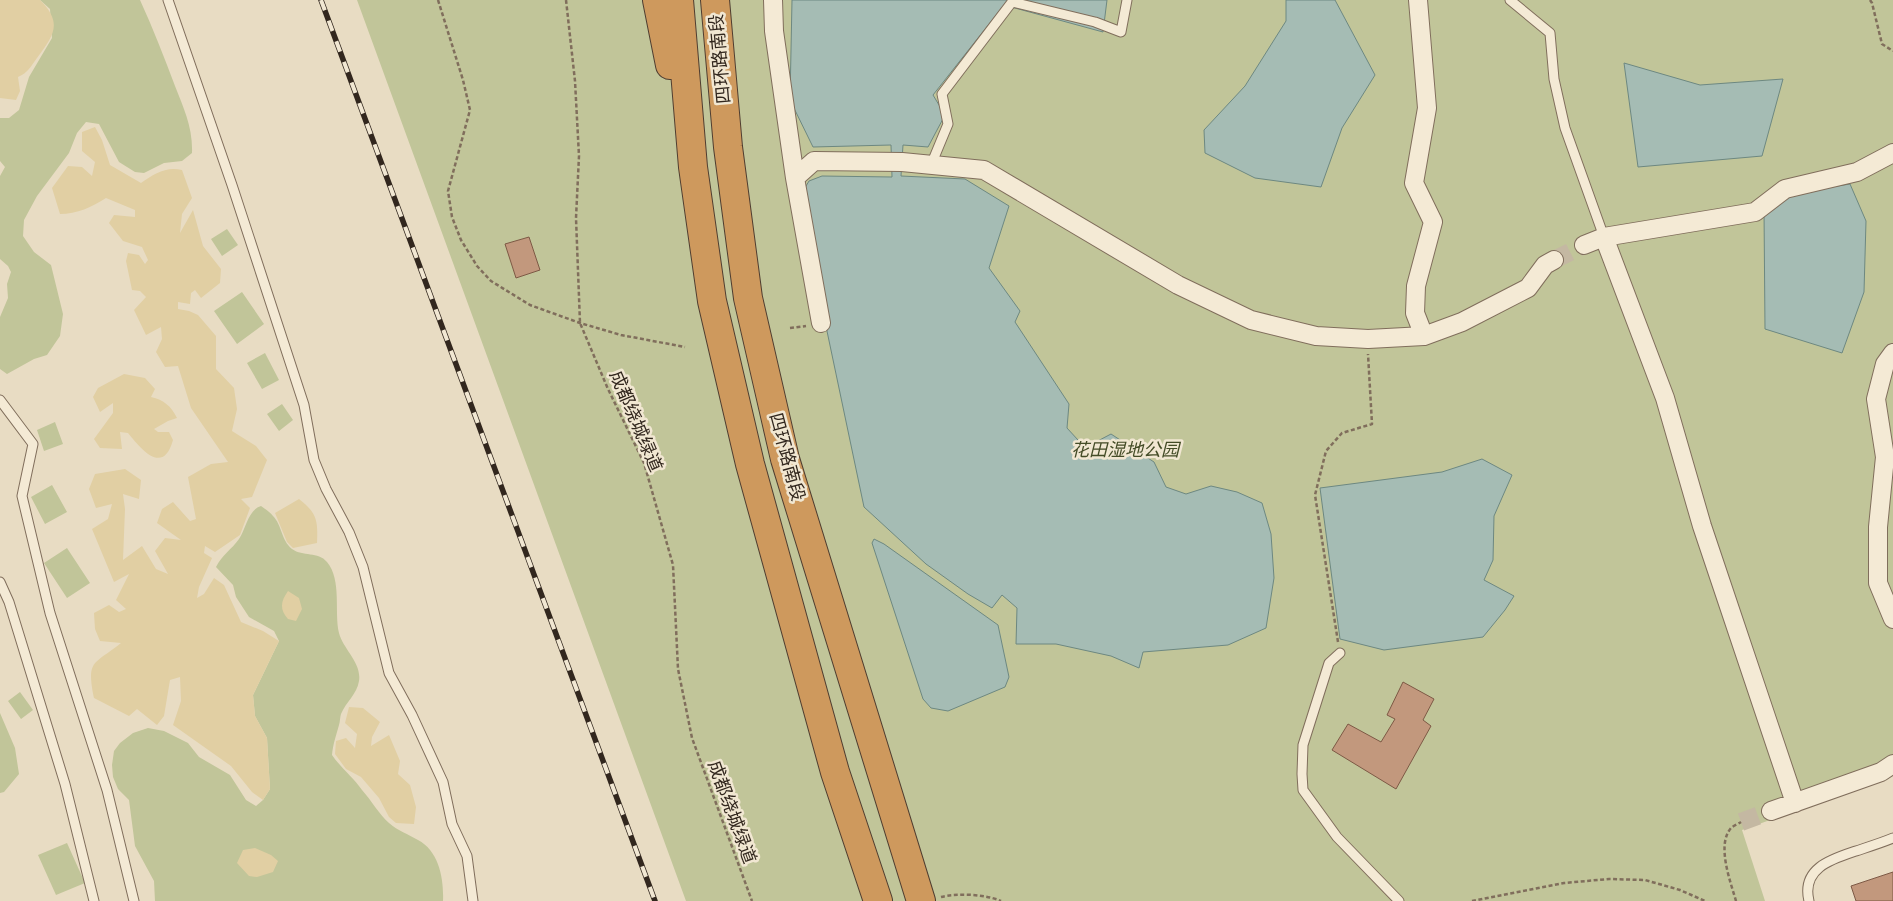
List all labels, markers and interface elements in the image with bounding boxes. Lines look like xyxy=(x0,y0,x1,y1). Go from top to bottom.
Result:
street label: 四环路南段 xyxy=(705,13,735,105)
street label: 成都绕城绿道 xyxy=(605,367,667,475)
street label: 四环路南段 xyxy=(765,411,809,503)
park label: 花田湿地公园 xyxy=(1071,439,1182,461)
street label: 成都绕城绿道 xyxy=(703,757,761,867)

